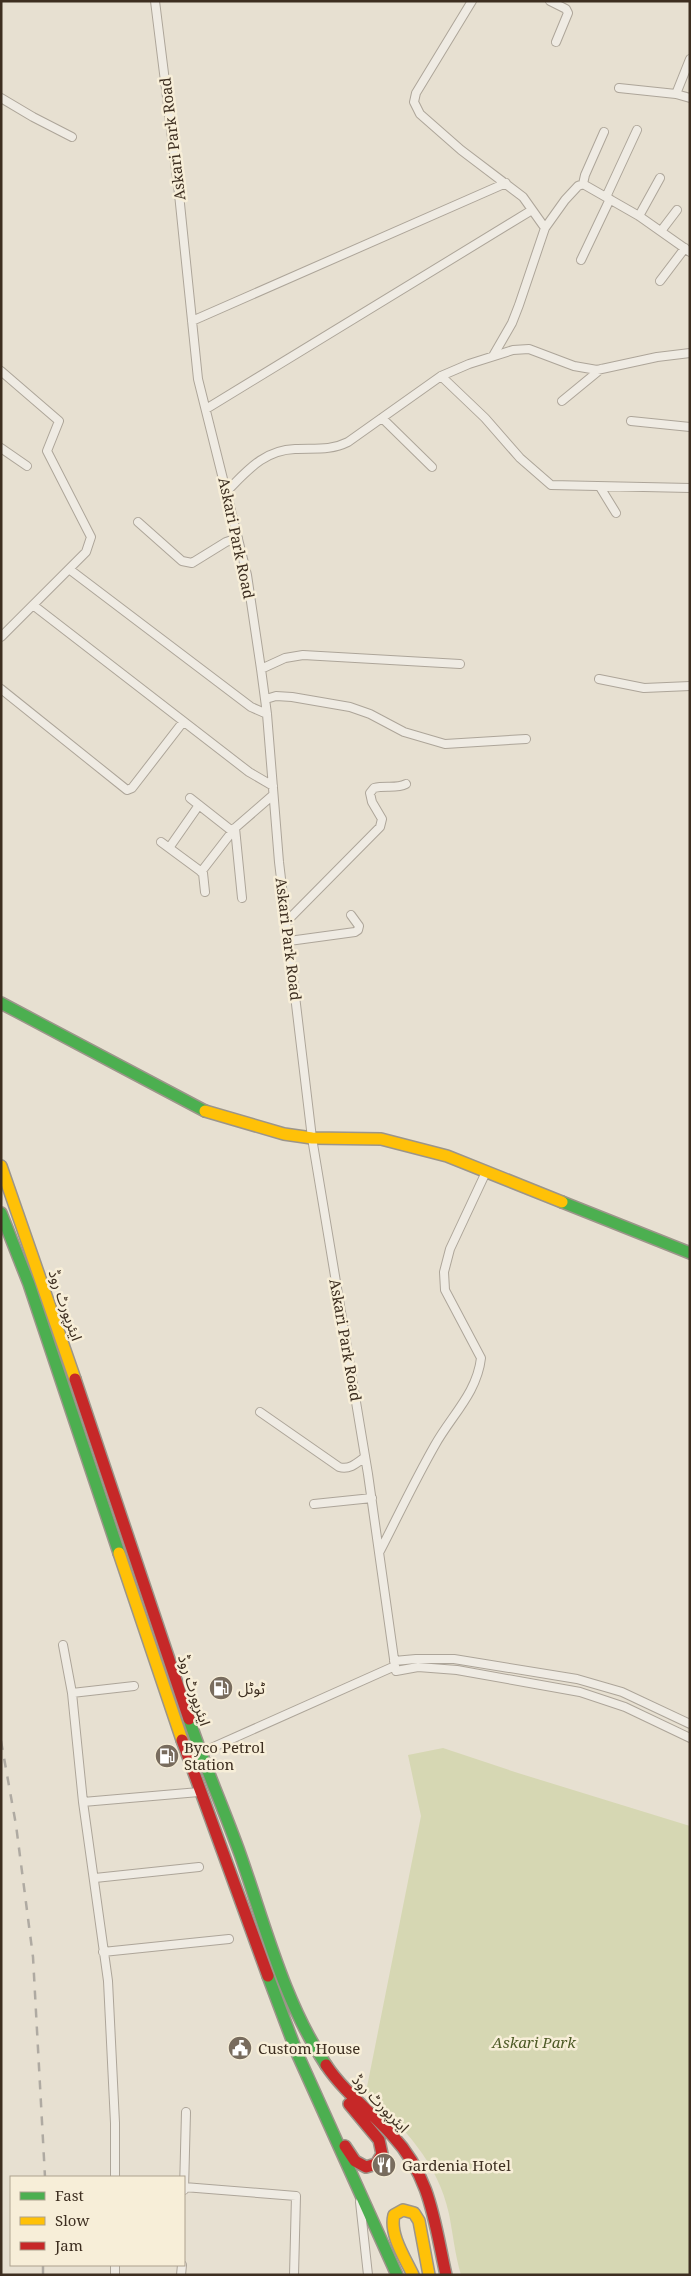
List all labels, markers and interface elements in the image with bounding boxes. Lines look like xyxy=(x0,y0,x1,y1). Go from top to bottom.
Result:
street label: Askari Park Road xyxy=(155,76,189,202)
street label: Askari Park Road xyxy=(214,475,260,601)
street label: Askari Park Road xyxy=(272,876,306,1002)
street label: ایئرپورٹ روڈ xyxy=(43,1267,87,1344)
street label: Askari Park Road xyxy=(325,1277,367,1403)
street label: ایئرپورٹ روڈ xyxy=(173,1652,216,1729)
fuel station icon: ٹوٹل xyxy=(208,1675,234,1701)
place label: ٹوٹل xyxy=(238,1678,266,1698)
place label: Byco Petrol Station xyxy=(184,1737,265,1774)
fuel station icon: Byco Petrol Station xyxy=(154,1743,180,1769)
park label: Askari Park xyxy=(491,2032,576,2052)
public building icon: Custom House xyxy=(227,2035,253,2061)
place label: Custom House xyxy=(258,2038,360,2058)
street label: ایئرپورٹ روڈ xyxy=(347,2069,414,2137)
restaurant icon: Gardenia Hotel xyxy=(371,2152,397,2178)
place label: Gardenia Hotel xyxy=(402,2155,511,2175)
legend xyxy=(10,2176,185,2266)
text: Fast xyxy=(55,2185,84,2205)
text: Slow xyxy=(55,2210,89,2230)
text: Jam xyxy=(54,2235,83,2255)

